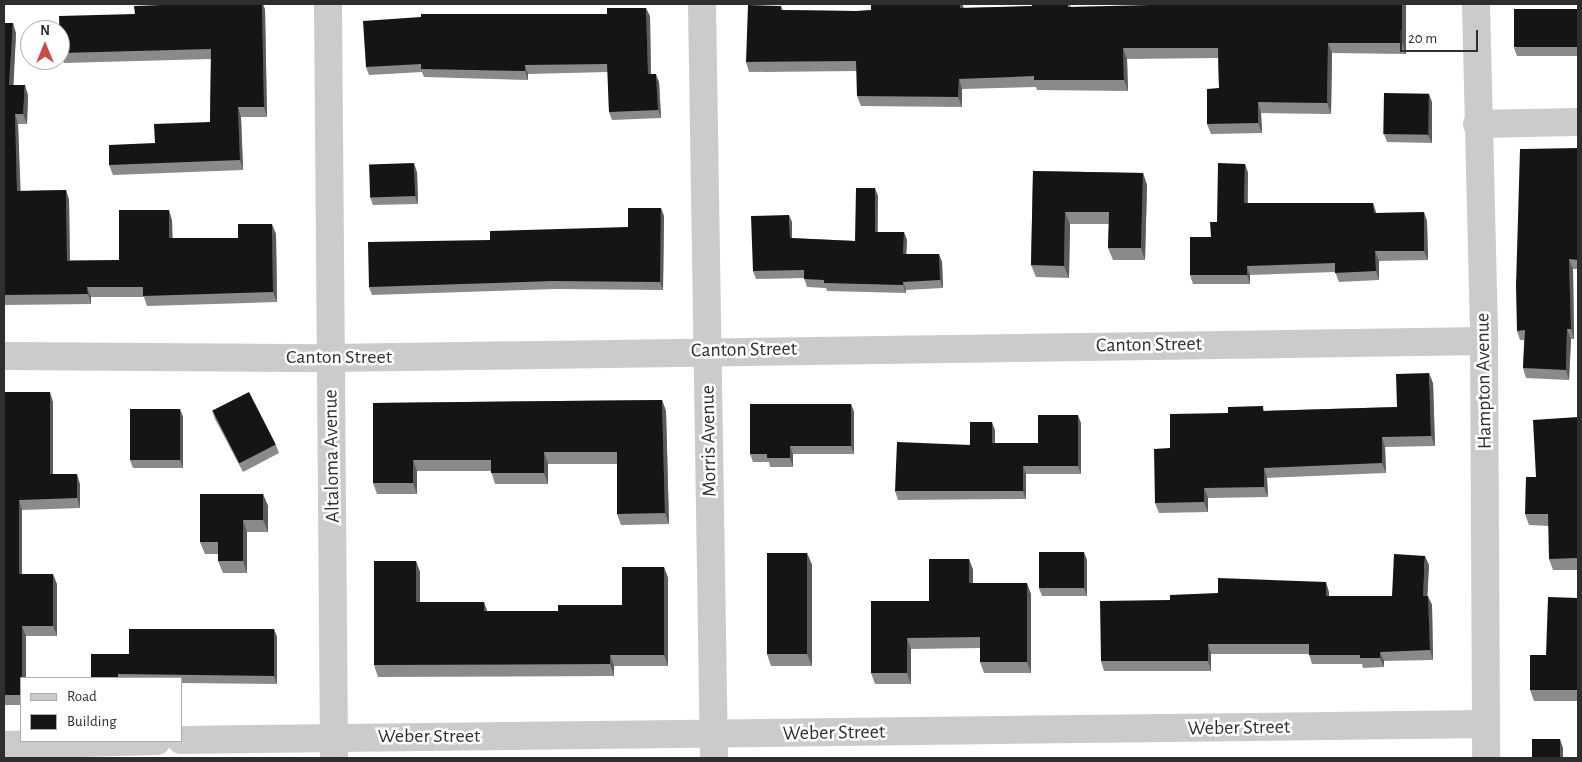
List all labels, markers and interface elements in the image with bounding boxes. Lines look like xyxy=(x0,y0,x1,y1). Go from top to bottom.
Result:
north arrow xyxy=(20,20,70,70)
scale bar xyxy=(1402,20,1480,52)
text: N xyxy=(40,24,50,38)
text: 20 m xyxy=(1408,31,1437,46)
street label: Hampton Avenue xyxy=(1471,313,1497,449)
street label: Canton Street xyxy=(1096,332,1202,358)
street label: Canton Street xyxy=(691,337,797,363)
street label: Canton Street xyxy=(286,345,392,369)
street label: Morris Avenue xyxy=(696,385,722,497)
street label: Altaloma Avenue xyxy=(319,389,345,523)
legend xyxy=(20,677,182,742)
text: Road xyxy=(67,689,97,704)
text: Building xyxy=(67,714,117,729)
street label: Weber Street xyxy=(1188,715,1290,741)
street label: Weber Street xyxy=(783,720,885,746)
street label: Weber Street xyxy=(378,724,480,748)

